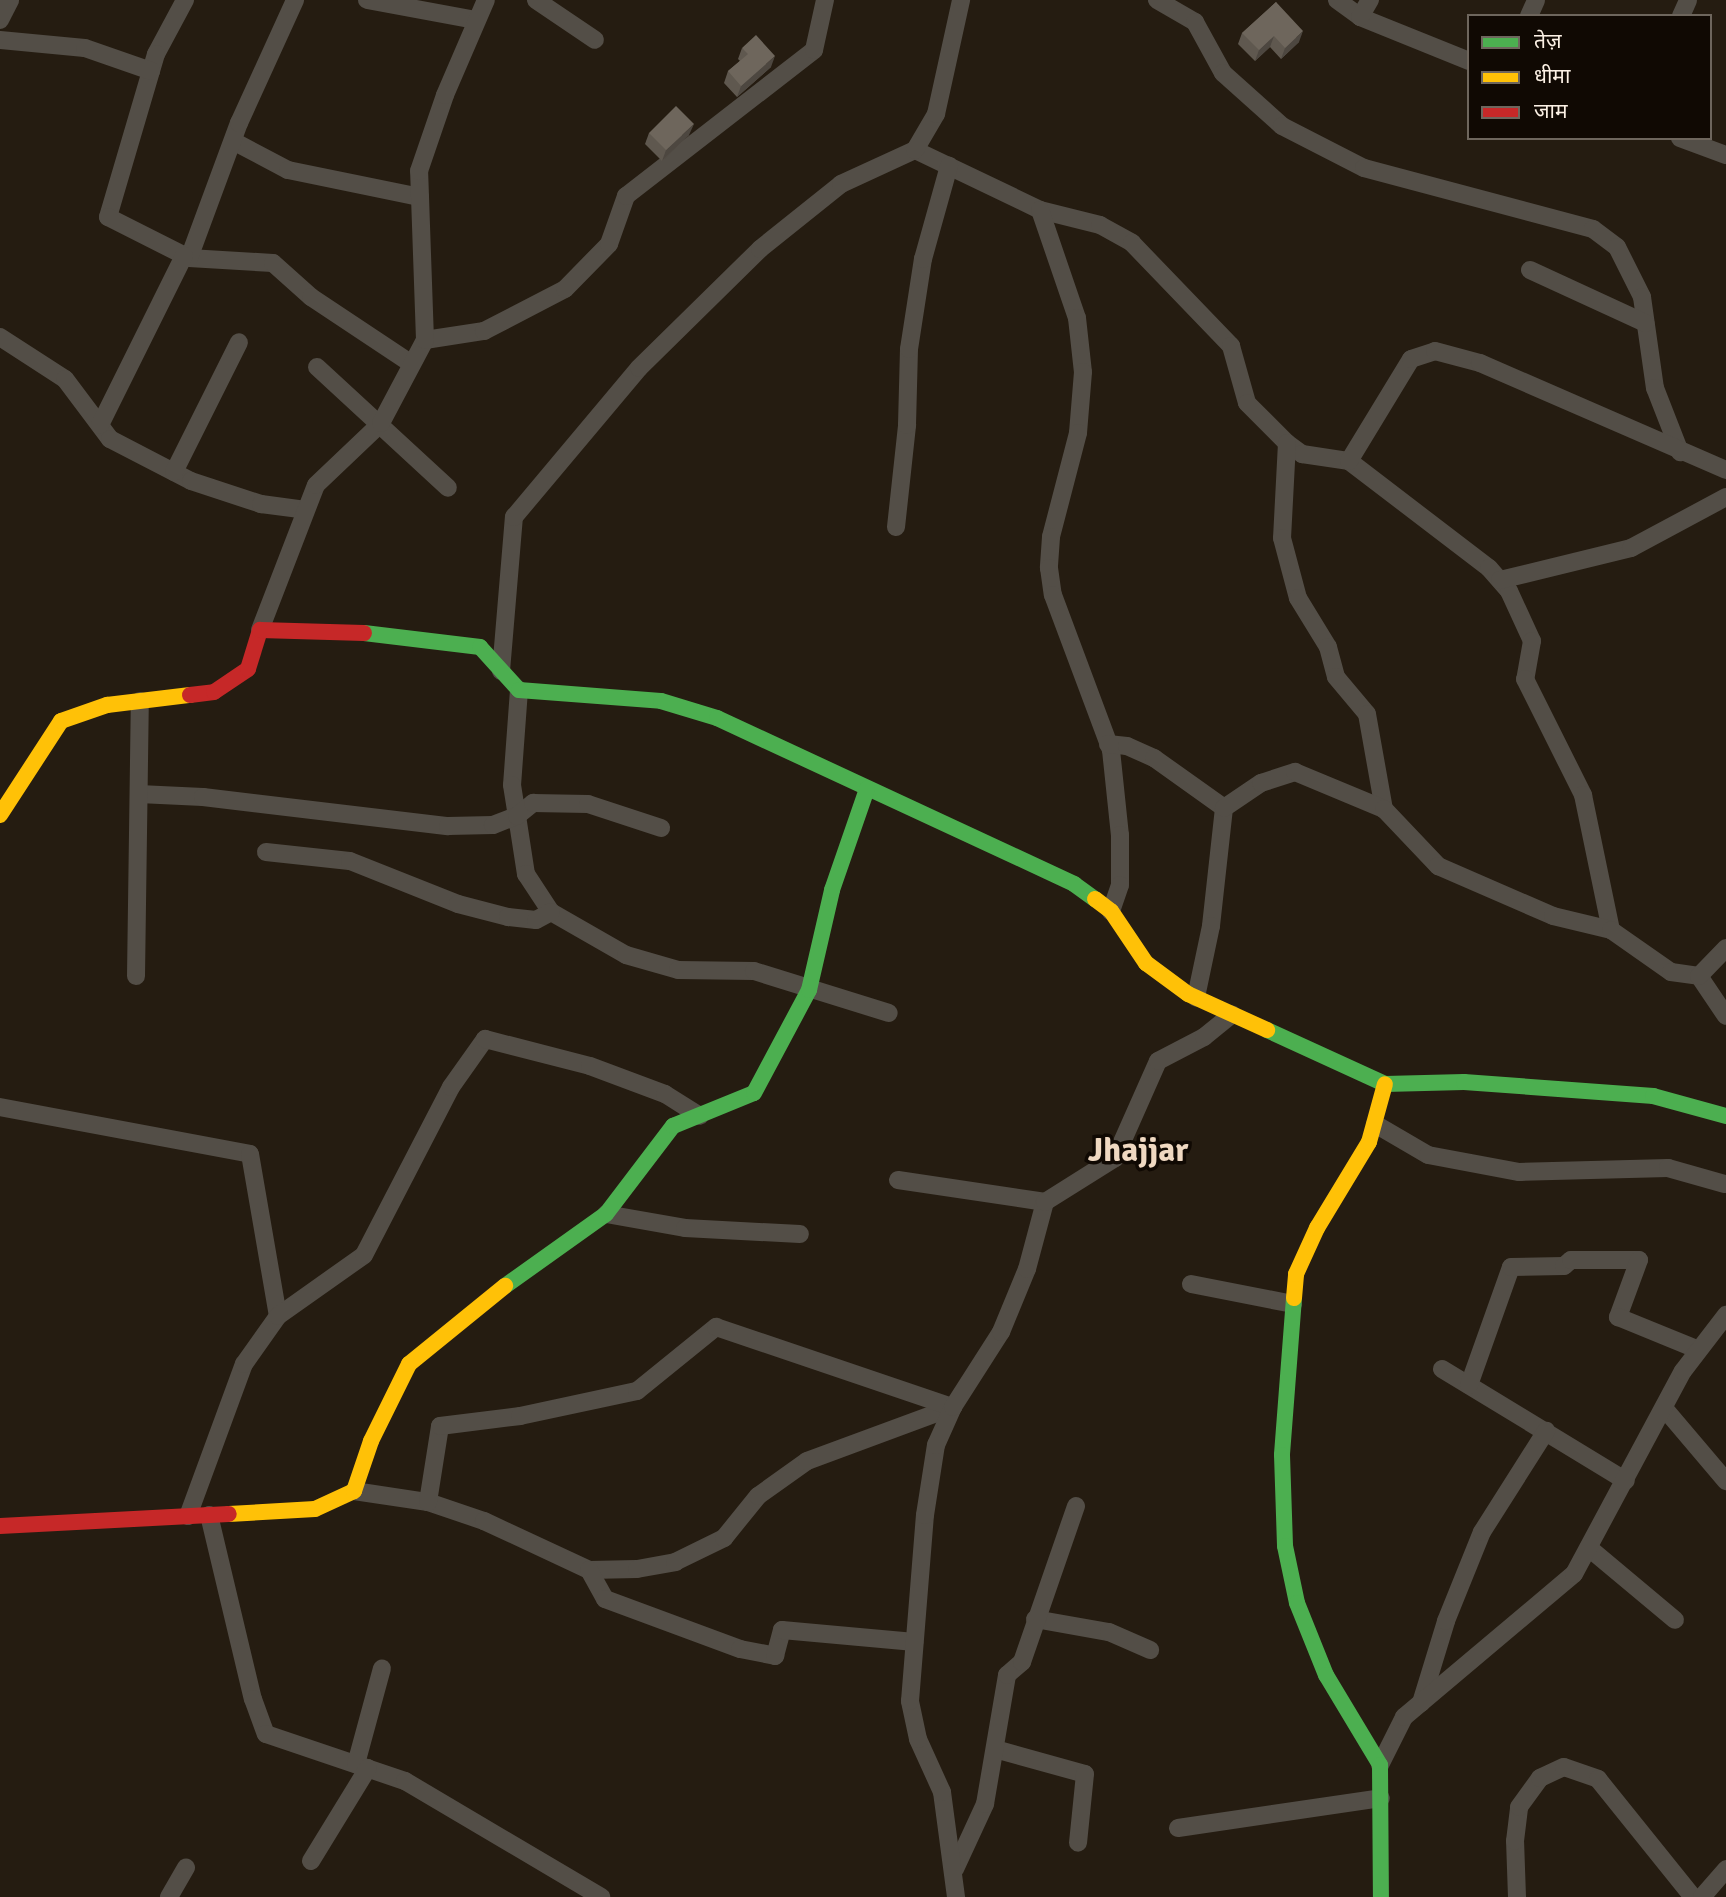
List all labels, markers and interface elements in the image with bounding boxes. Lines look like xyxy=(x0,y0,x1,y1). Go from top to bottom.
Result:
legend xyxy=(1467,14,1712,140)
text: तेज़ xyxy=(1534,28,1562,54)
text: धीमा xyxy=(1534,63,1570,89)
text: जाम xyxy=(1534,98,1568,124)
district label: Jhajjar xyxy=(1088,1131,1188,1171)

